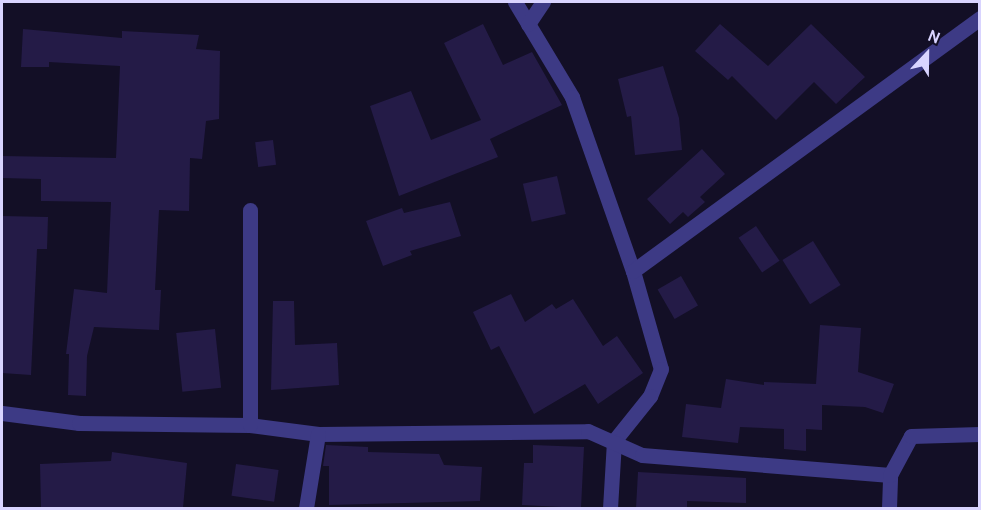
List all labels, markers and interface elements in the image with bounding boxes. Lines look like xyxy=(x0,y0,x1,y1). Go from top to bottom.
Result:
north arrow xyxy=(897,24,957,84)
text: N xyxy=(925,26,943,48)

